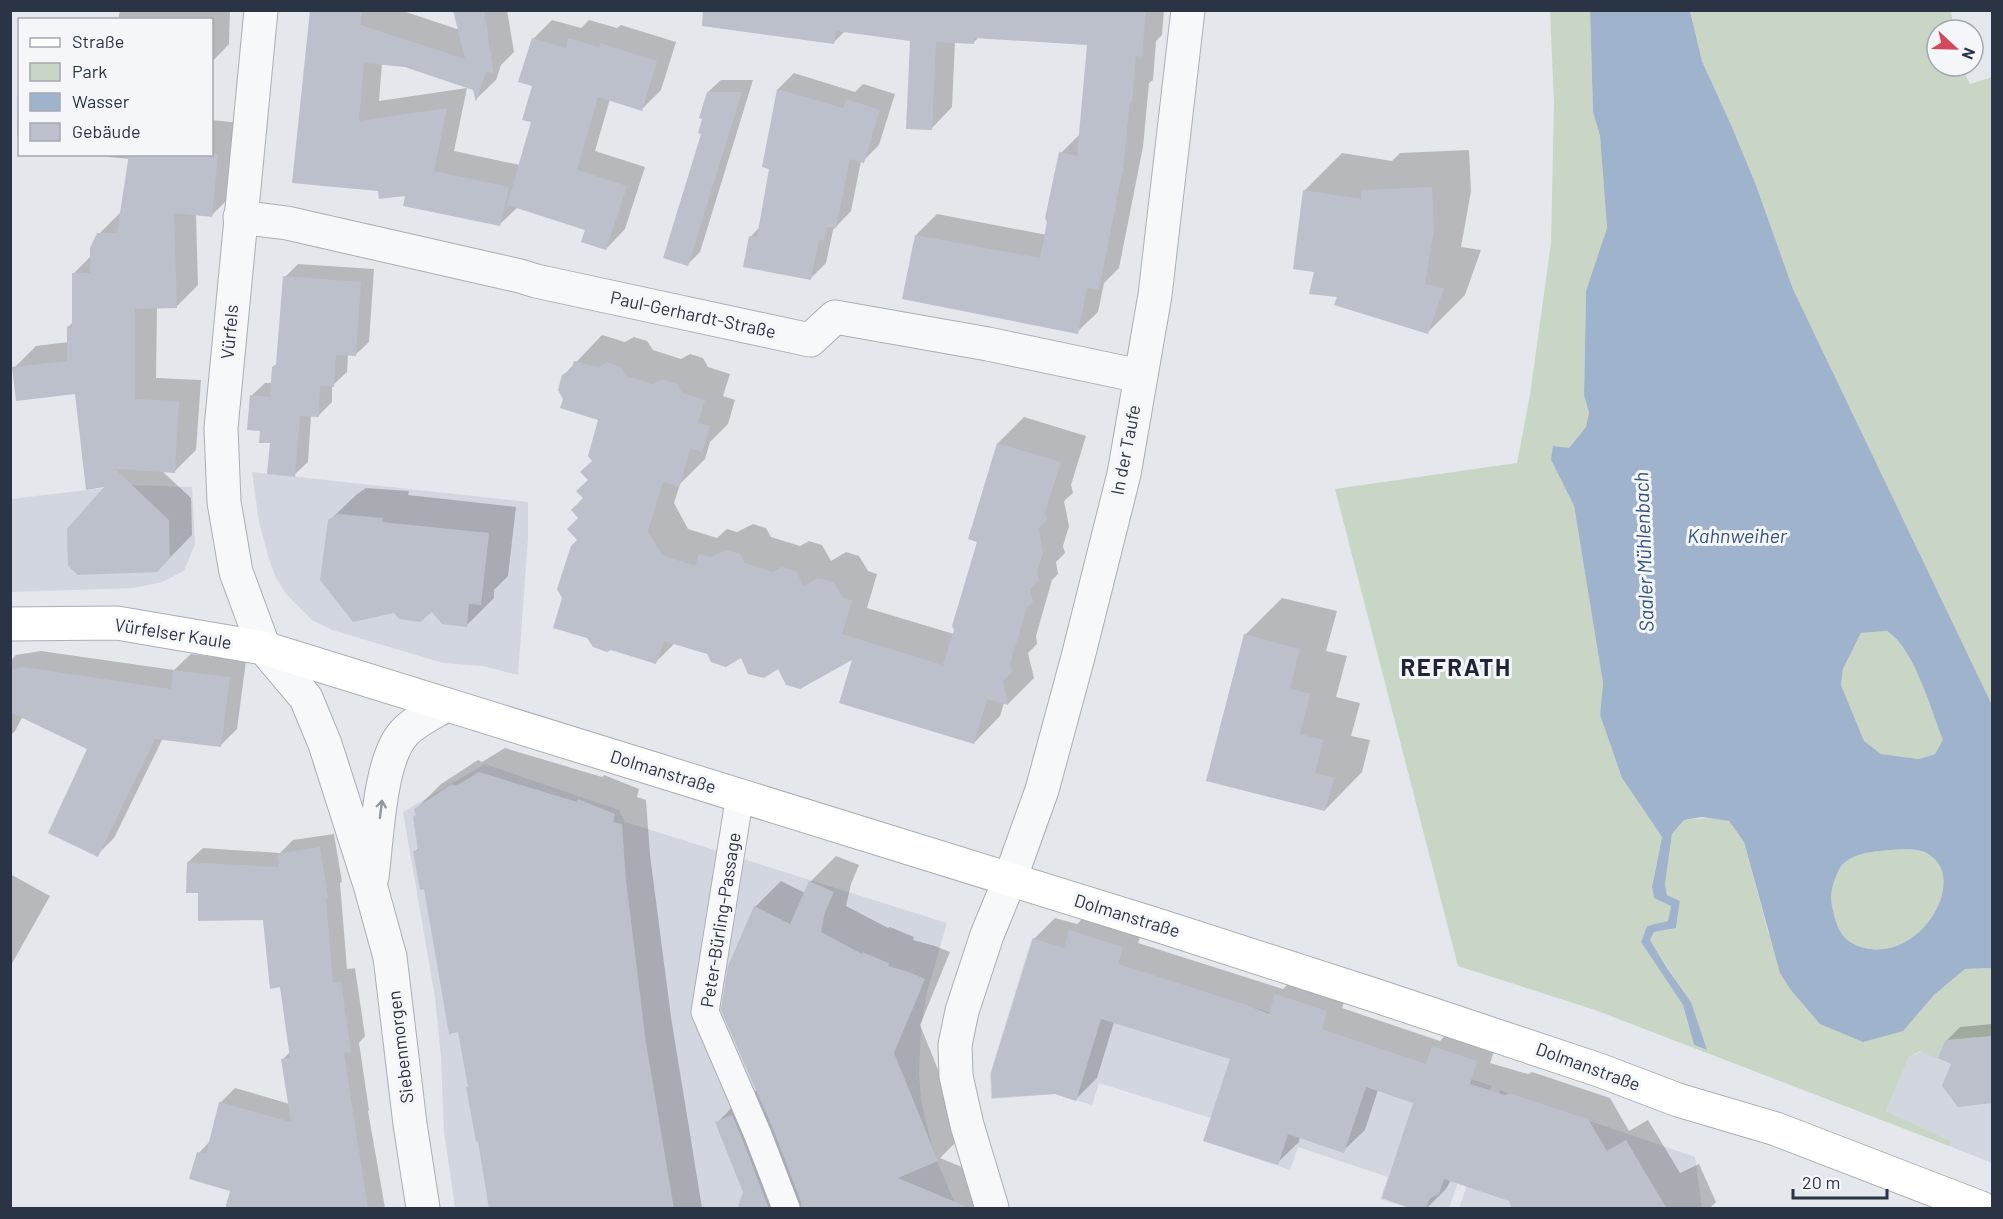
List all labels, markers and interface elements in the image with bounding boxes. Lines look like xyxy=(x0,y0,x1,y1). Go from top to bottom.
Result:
legend xyxy=(18,18,213,156)
north arrow xyxy=(1925,18,1985,78)
text: Straße xyxy=(72,30,124,52)
text: N xyxy=(1959,45,1980,62)
text: Park xyxy=(72,60,107,82)
text: Wasser xyxy=(72,90,130,112)
text: Gebäude xyxy=(72,120,141,142)
street label: Paul-Gerhardt-Straße xyxy=(608,286,778,342)
street label: Vürfels xyxy=(216,304,242,360)
street label: In der Taufe xyxy=(1105,403,1145,497)
water label: Saaler Mühlenbach xyxy=(1628,472,1658,632)
water label: Kahnweiher xyxy=(1687,523,1788,547)
street label: Vürfelser Kaule xyxy=(113,613,233,653)
district label: REFRATH xyxy=(1401,652,1511,681)
street label: Dolmanstraße xyxy=(608,745,719,798)
one-way arrow xyxy=(375,799,386,819)
street label: Peter-Bürling-Passage xyxy=(695,831,745,1009)
street label: Dolmanstraße xyxy=(1072,889,1183,942)
street label: Siebenmorgen xyxy=(382,989,418,1105)
street label: Dolmanstraße xyxy=(1533,1037,1644,1095)
scale bar xyxy=(1793,1162,1888,1200)
text: 20 m xyxy=(1802,1171,1840,1193)

